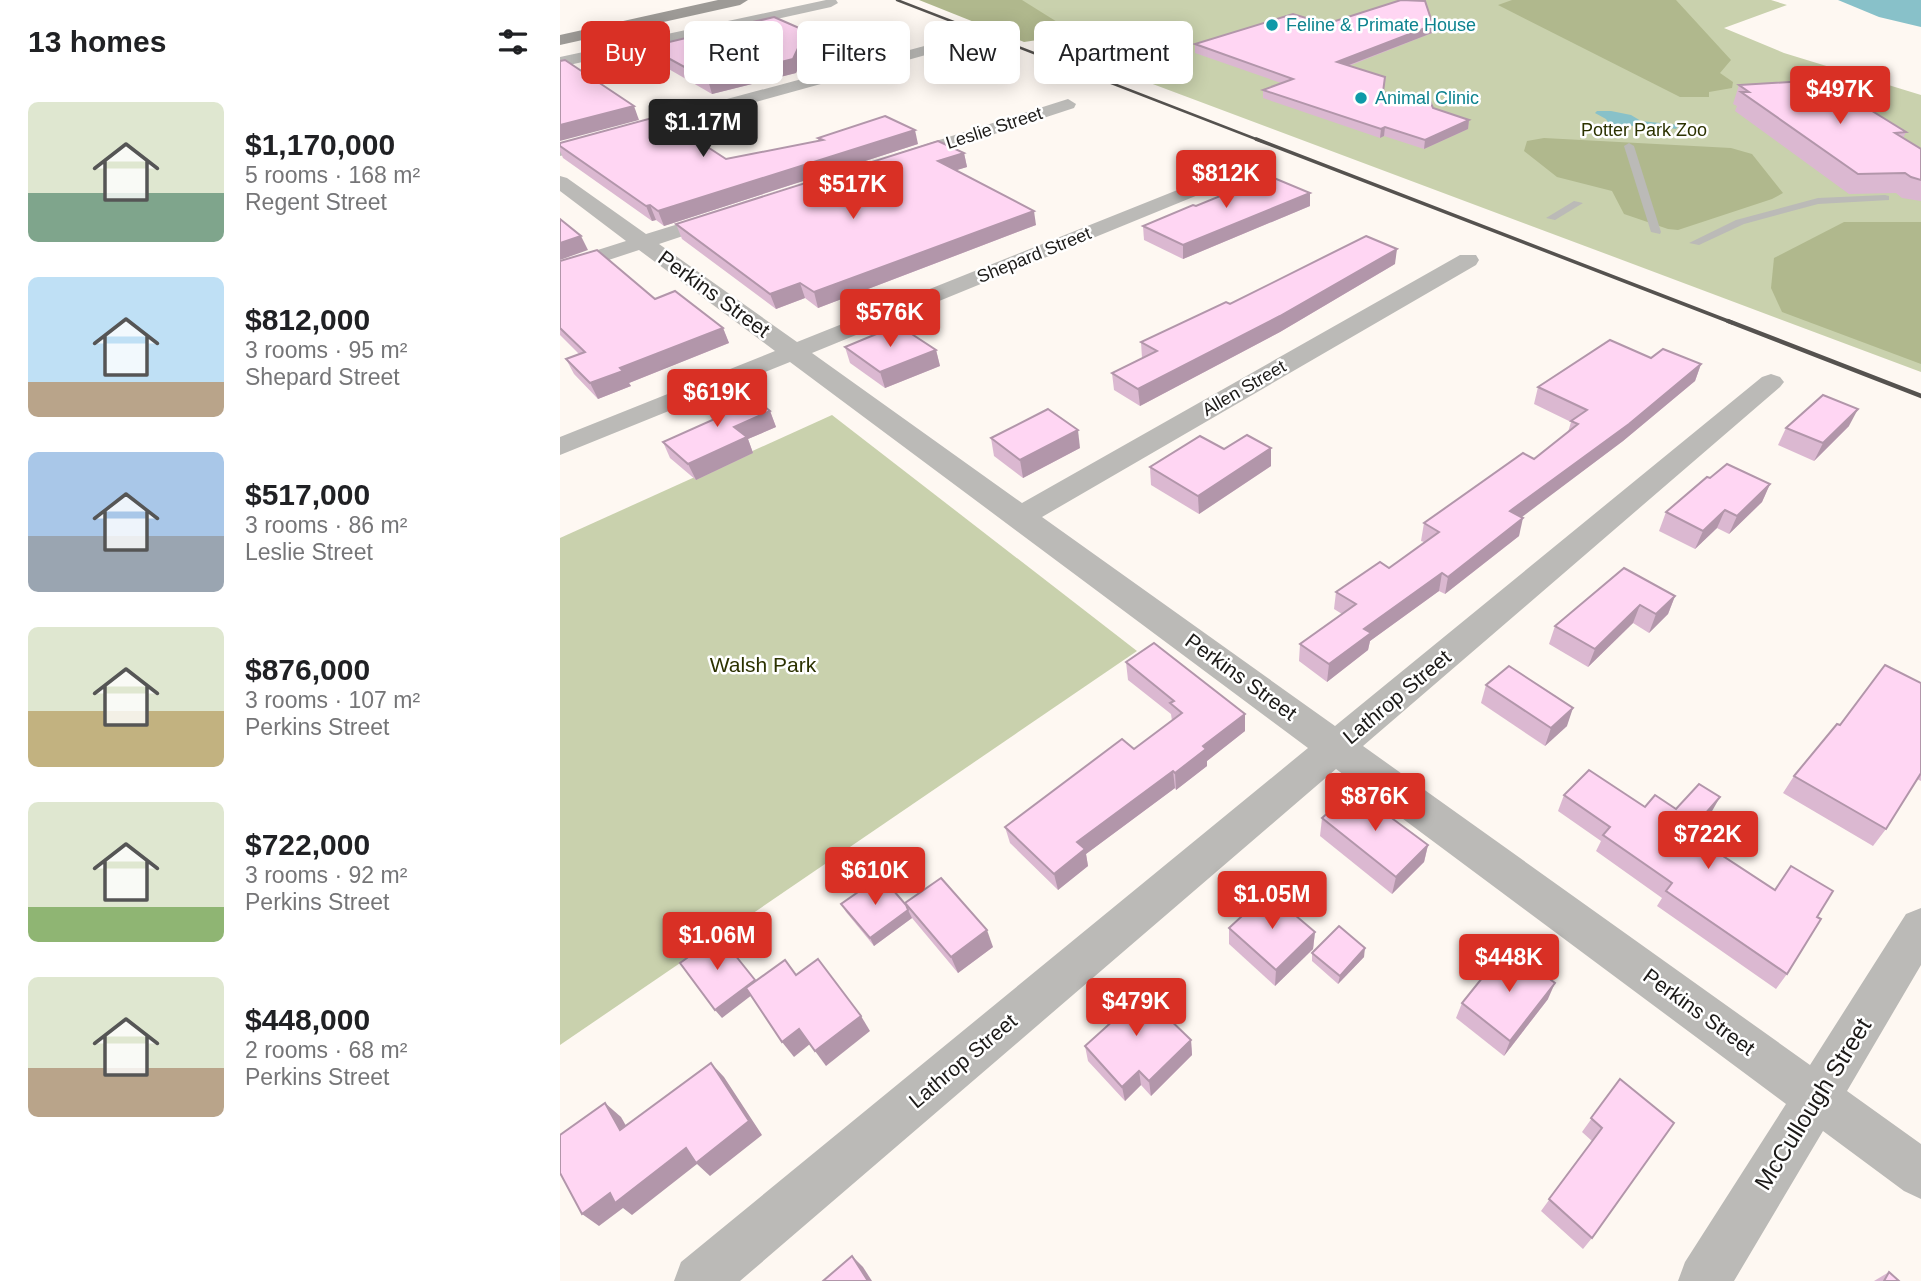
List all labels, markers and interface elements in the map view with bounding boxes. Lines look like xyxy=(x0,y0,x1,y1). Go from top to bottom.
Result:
place label: Feline & Primate House xyxy=(1286,15,1476,35)
marker: Feline & Primate House xyxy=(1264,17,1280,33)
chip: Buy xyxy=(581,21,670,84)
chip: Rent xyxy=(684,21,783,84)
chip: Filters xyxy=(797,21,910,84)
chip: New xyxy=(924,21,1020,84)
chip: Apartment xyxy=(1034,21,1193,84)
icon: filters xyxy=(494,23,532,61)
text: 13 homes xyxy=(28,25,166,58)
pin: $497K xyxy=(1791,66,1889,126)
text: $497K xyxy=(1806,76,1874,102)
place label: Animal Clinic xyxy=(1375,88,1479,108)
marker: Animal Clinic xyxy=(1353,90,1369,106)
pin: $1.17M xyxy=(646,100,760,159)
street label: Leslie Street xyxy=(943,103,1045,153)
text: $1.17M xyxy=(665,109,741,135)
park label: Potter Park Zoo xyxy=(1581,120,1707,140)
text: $1,170,000 xyxy=(245,128,395,161)
icon: home xyxy=(84,130,168,214)
pin: $812K xyxy=(1177,150,1275,210)
text: $812K xyxy=(1192,160,1260,186)
text: 5 rooms · 168 m² xyxy=(245,162,420,188)
pin: $517K xyxy=(804,162,902,221)
text: $517K xyxy=(819,171,887,197)
text: Regent Street xyxy=(245,189,387,215)
street label: Shepard Street xyxy=(974,223,1094,287)
street label: Perkins Street xyxy=(654,246,775,342)
pin: $576K xyxy=(841,290,939,349)
text: $576K xyxy=(856,299,924,325)
text: $812,000 xyxy=(245,303,370,336)
icon: home xyxy=(84,305,168,389)
text: 3 rooms · 95 m² xyxy=(245,337,407,363)
street label: Allen Street xyxy=(1199,356,1289,420)
text: Shepard Street xyxy=(245,364,400,390)
pin: $619K xyxy=(668,370,766,429)
text: $619K xyxy=(683,379,751,405)
text: $517,000 xyxy=(245,478,370,511)
icon: home xyxy=(84,480,168,564)
text: 3 rooms · 86 m² xyxy=(245,512,407,538)
text: Leslie Street xyxy=(245,539,373,565)
street label: Perkins Street xyxy=(1181,629,1302,725)
street label: Lathrop Street xyxy=(1338,645,1455,748)
text: $876,000 xyxy=(245,653,370,686)
park label: Walsh Park xyxy=(710,653,817,676)
icon: home xyxy=(84,655,168,739)
text: 3 rooms · 107 m² xyxy=(245,687,420,713)
text: Perkins Street xyxy=(245,714,389,740)
pin: $876K xyxy=(1326,774,1424,833)
text: $876K xyxy=(1341,783,1409,809)
pin: $722K xyxy=(1659,812,1757,871)
text: $722K xyxy=(1674,821,1742,847)
text: $722,000 xyxy=(245,828,370,861)
icon: home xyxy=(84,830,168,914)
pin: $610K xyxy=(826,848,924,907)
text: $610K xyxy=(841,857,909,883)
text: 3 rooms · 92 m² xyxy=(245,862,407,888)
pin: $1.05M xyxy=(1215,872,1329,931)
text: $1.05M xyxy=(1234,881,1310,907)
text: Perkins Street xyxy=(245,889,389,915)
pin: $1.06M xyxy=(660,912,774,972)
text: $1.06M xyxy=(679,922,755,948)
pin: $448K xyxy=(1460,934,1558,994)
text: $448K xyxy=(1475,944,1543,970)
street label: Perkins Street xyxy=(1639,964,1760,1060)
pin: $479K xyxy=(1087,978,1185,1038)
text: $479K xyxy=(1102,988,1170,1014)
text: $448,000 xyxy=(245,1003,370,1036)
icon: home xyxy=(84,1005,168,1089)
street label: Lathrop Street xyxy=(904,1009,1021,1112)
street label: McCullough Street xyxy=(1749,1013,1877,1195)
text: 2 rooms · 68 m² xyxy=(245,1037,407,1063)
text: Perkins Street xyxy=(245,1064,389,1090)

